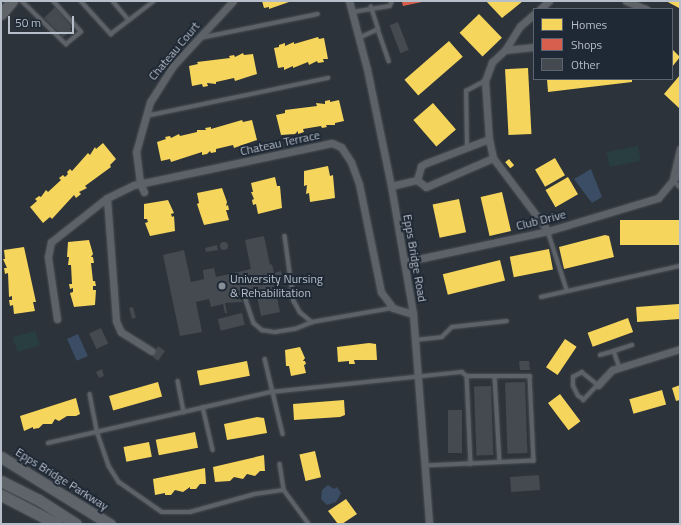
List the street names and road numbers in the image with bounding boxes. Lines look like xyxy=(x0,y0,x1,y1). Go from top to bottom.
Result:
street label: Chateau Court xyxy=(145,19,203,83)
street label: Chateau Terrace xyxy=(239,128,321,158)
street label: Club Drive xyxy=(515,207,567,233)
street label: Epps Bridge Road xyxy=(400,213,430,303)
street label: Epps Bridge Parkway xyxy=(13,445,111,513)

